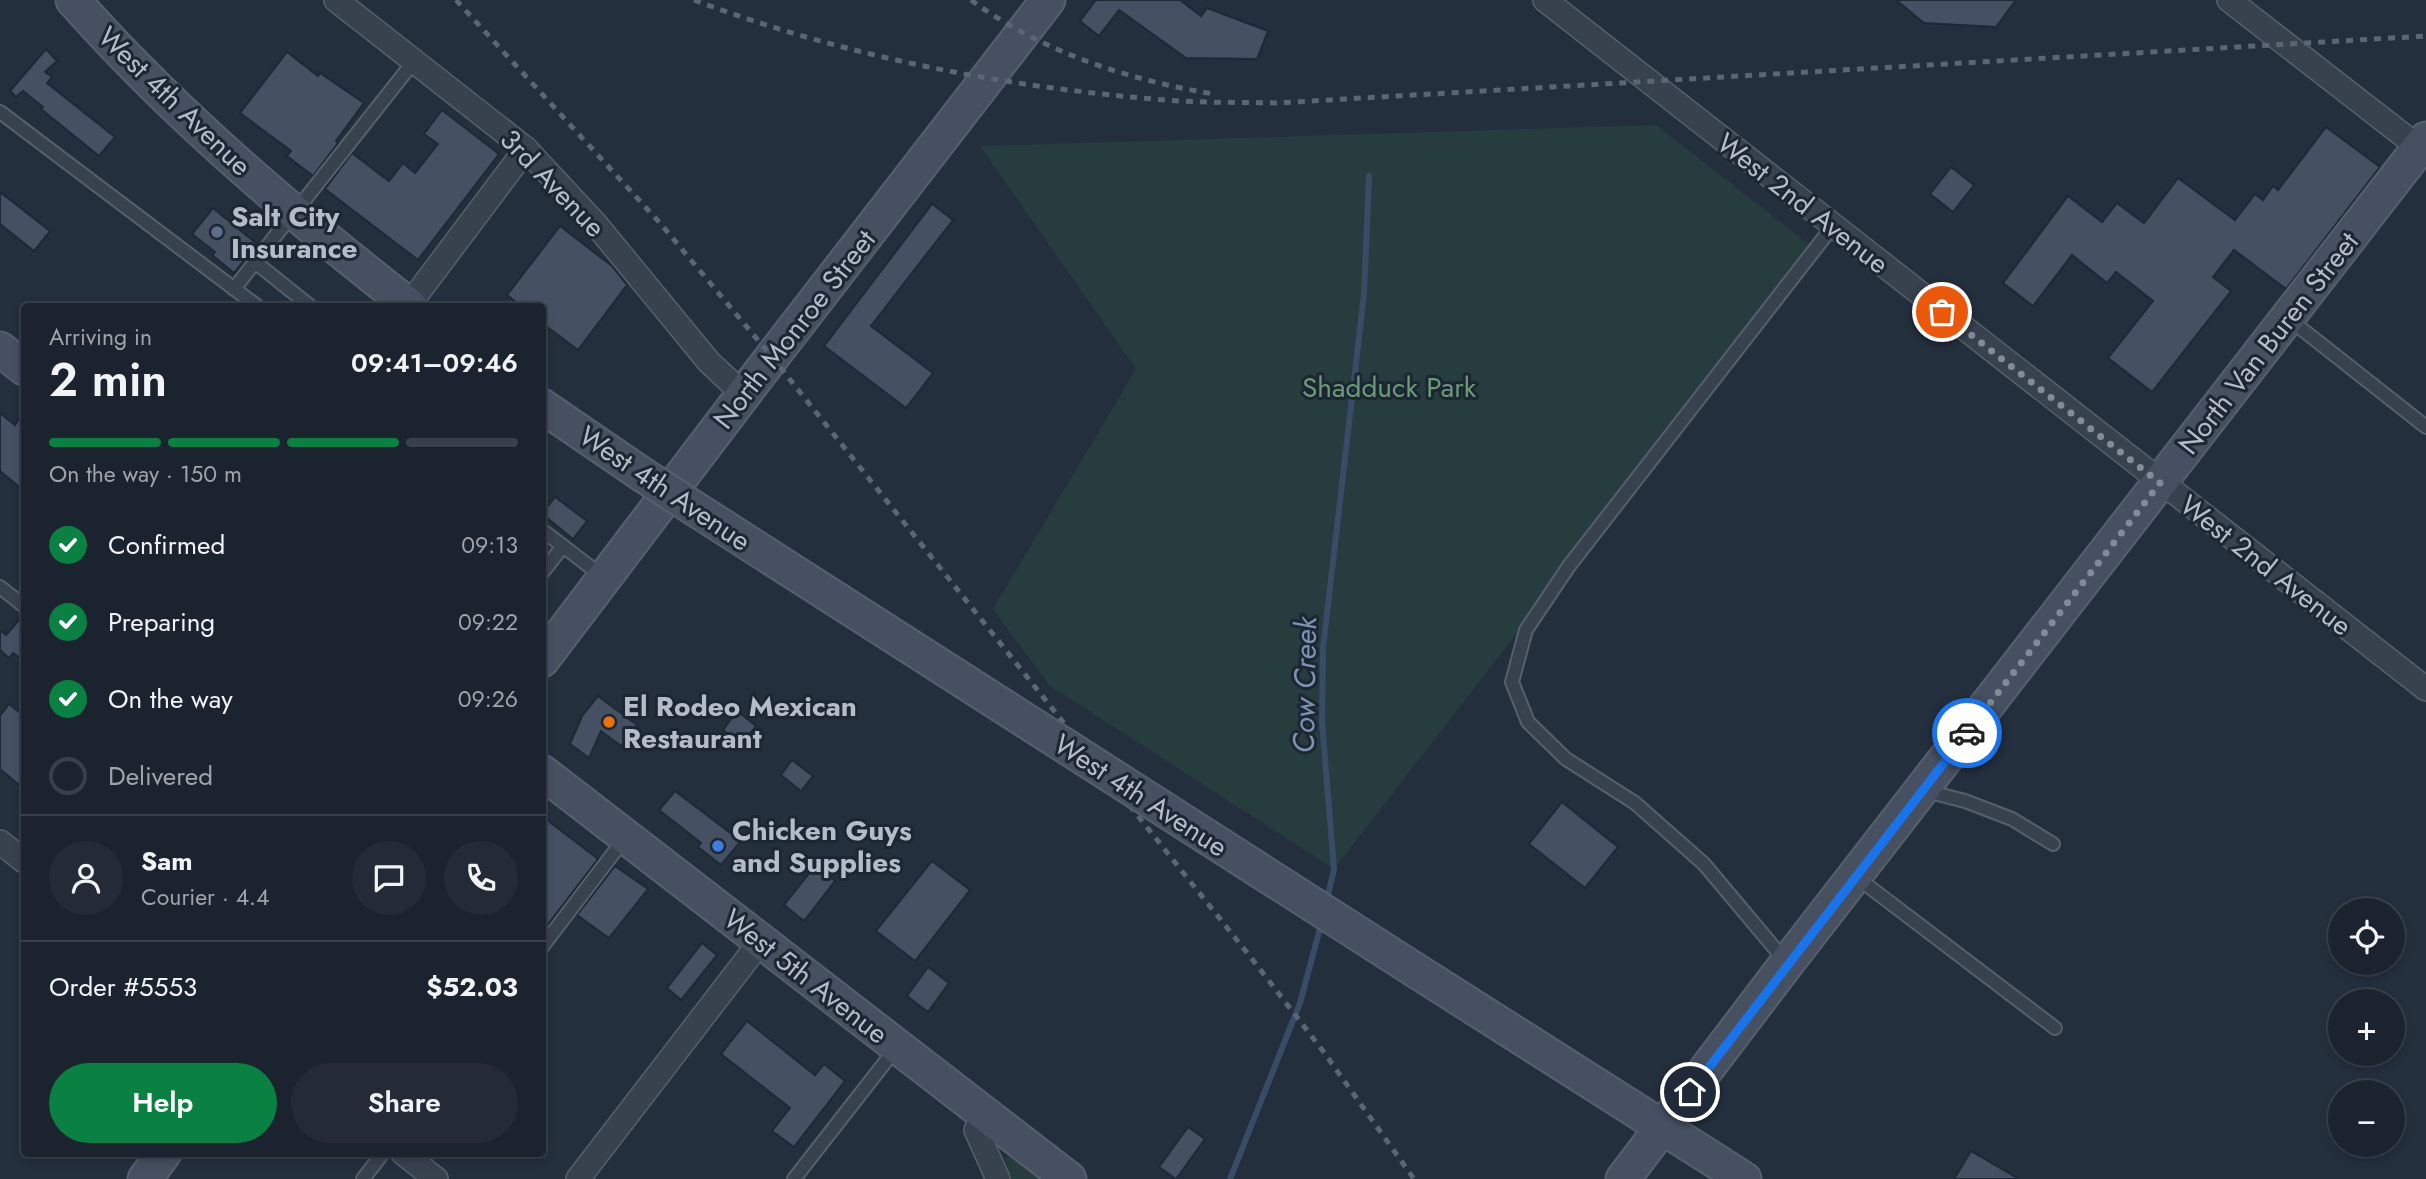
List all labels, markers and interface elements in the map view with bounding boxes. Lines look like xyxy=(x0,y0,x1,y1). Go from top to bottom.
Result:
street label: West 4th Avenue xyxy=(89,17,261,185)
street label: 3rd Avenue xyxy=(490,120,615,247)
street label: West 2nd Avenue xyxy=(1708,123,1897,284)
place label: Salt City Insurance xyxy=(231,196,358,269)
street label: North Monroe Street xyxy=(703,221,886,438)
street label: North Van Buren Street xyxy=(2168,223,2369,463)
marker: Salt City Insurance xyxy=(209,224,225,240)
pin xyxy=(1912,282,1972,342)
icon: bag xyxy=(1923,293,1961,331)
text: Arriving in xyxy=(49,320,152,354)
text: 09:41–09:46 xyxy=(351,344,518,382)
text: 2 min xyxy=(49,347,167,413)
park label: Shadduck Park xyxy=(1302,367,1477,408)
street label: West 4th Avenue xyxy=(570,416,759,561)
text: On the way · 150 m xyxy=(49,457,242,491)
street label: West 2nd Avenue xyxy=(2171,485,2360,646)
icon: check xyxy=(49,526,87,564)
text: Confirmed xyxy=(108,526,225,564)
text: 09:13 xyxy=(461,528,518,562)
icon: check xyxy=(49,603,87,641)
text: Preparing xyxy=(108,603,215,641)
text: 09:22 xyxy=(458,605,518,639)
water label: Cow Creek xyxy=(1282,615,1327,754)
icon: check xyxy=(49,680,87,718)
text: On the way xyxy=(108,680,233,718)
text: 09:26 xyxy=(458,682,518,716)
place label: El Rodeo Mexican Restaurant xyxy=(623,686,857,759)
courier xyxy=(1932,698,2002,768)
marker: El Rodeo Mexican Restaurant xyxy=(601,714,617,730)
icon: car xyxy=(1948,714,1986,752)
street label: West 4th Avenue xyxy=(1046,724,1236,867)
text: Delivered xyxy=(108,757,213,795)
place label: Chicken Guys and Supplies xyxy=(732,810,912,883)
marker: Chicken Guys and Supplies xyxy=(710,838,726,854)
button: person xyxy=(49,841,123,915)
button: chat xyxy=(352,841,426,915)
button: phone xyxy=(444,841,518,915)
text: Sam xyxy=(141,842,193,880)
text: Courier · 4.4 xyxy=(141,880,269,914)
map controls xyxy=(2328,898,2405,1157)
button: locate xyxy=(2328,898,2405,975)
street label: West 5th Avenue xyxy=(715,899,897,1054)
text: Order #5553 xyxy=(49,968,197,1006)
text: $52.03 xyxy=(426,968,518,1006)
button: + xyxy=(2328,989,2405,1066)
pin xyxy=(1660,1062,1720,1122)
button: Help xyxy=(49,1063,277,1143)
button: Share xyxy=(291,1063,518,1143)
icon: home xyxy=(1671,1073,1709,1111)
button: − xyxy=(2328,1080,2405,1157)

